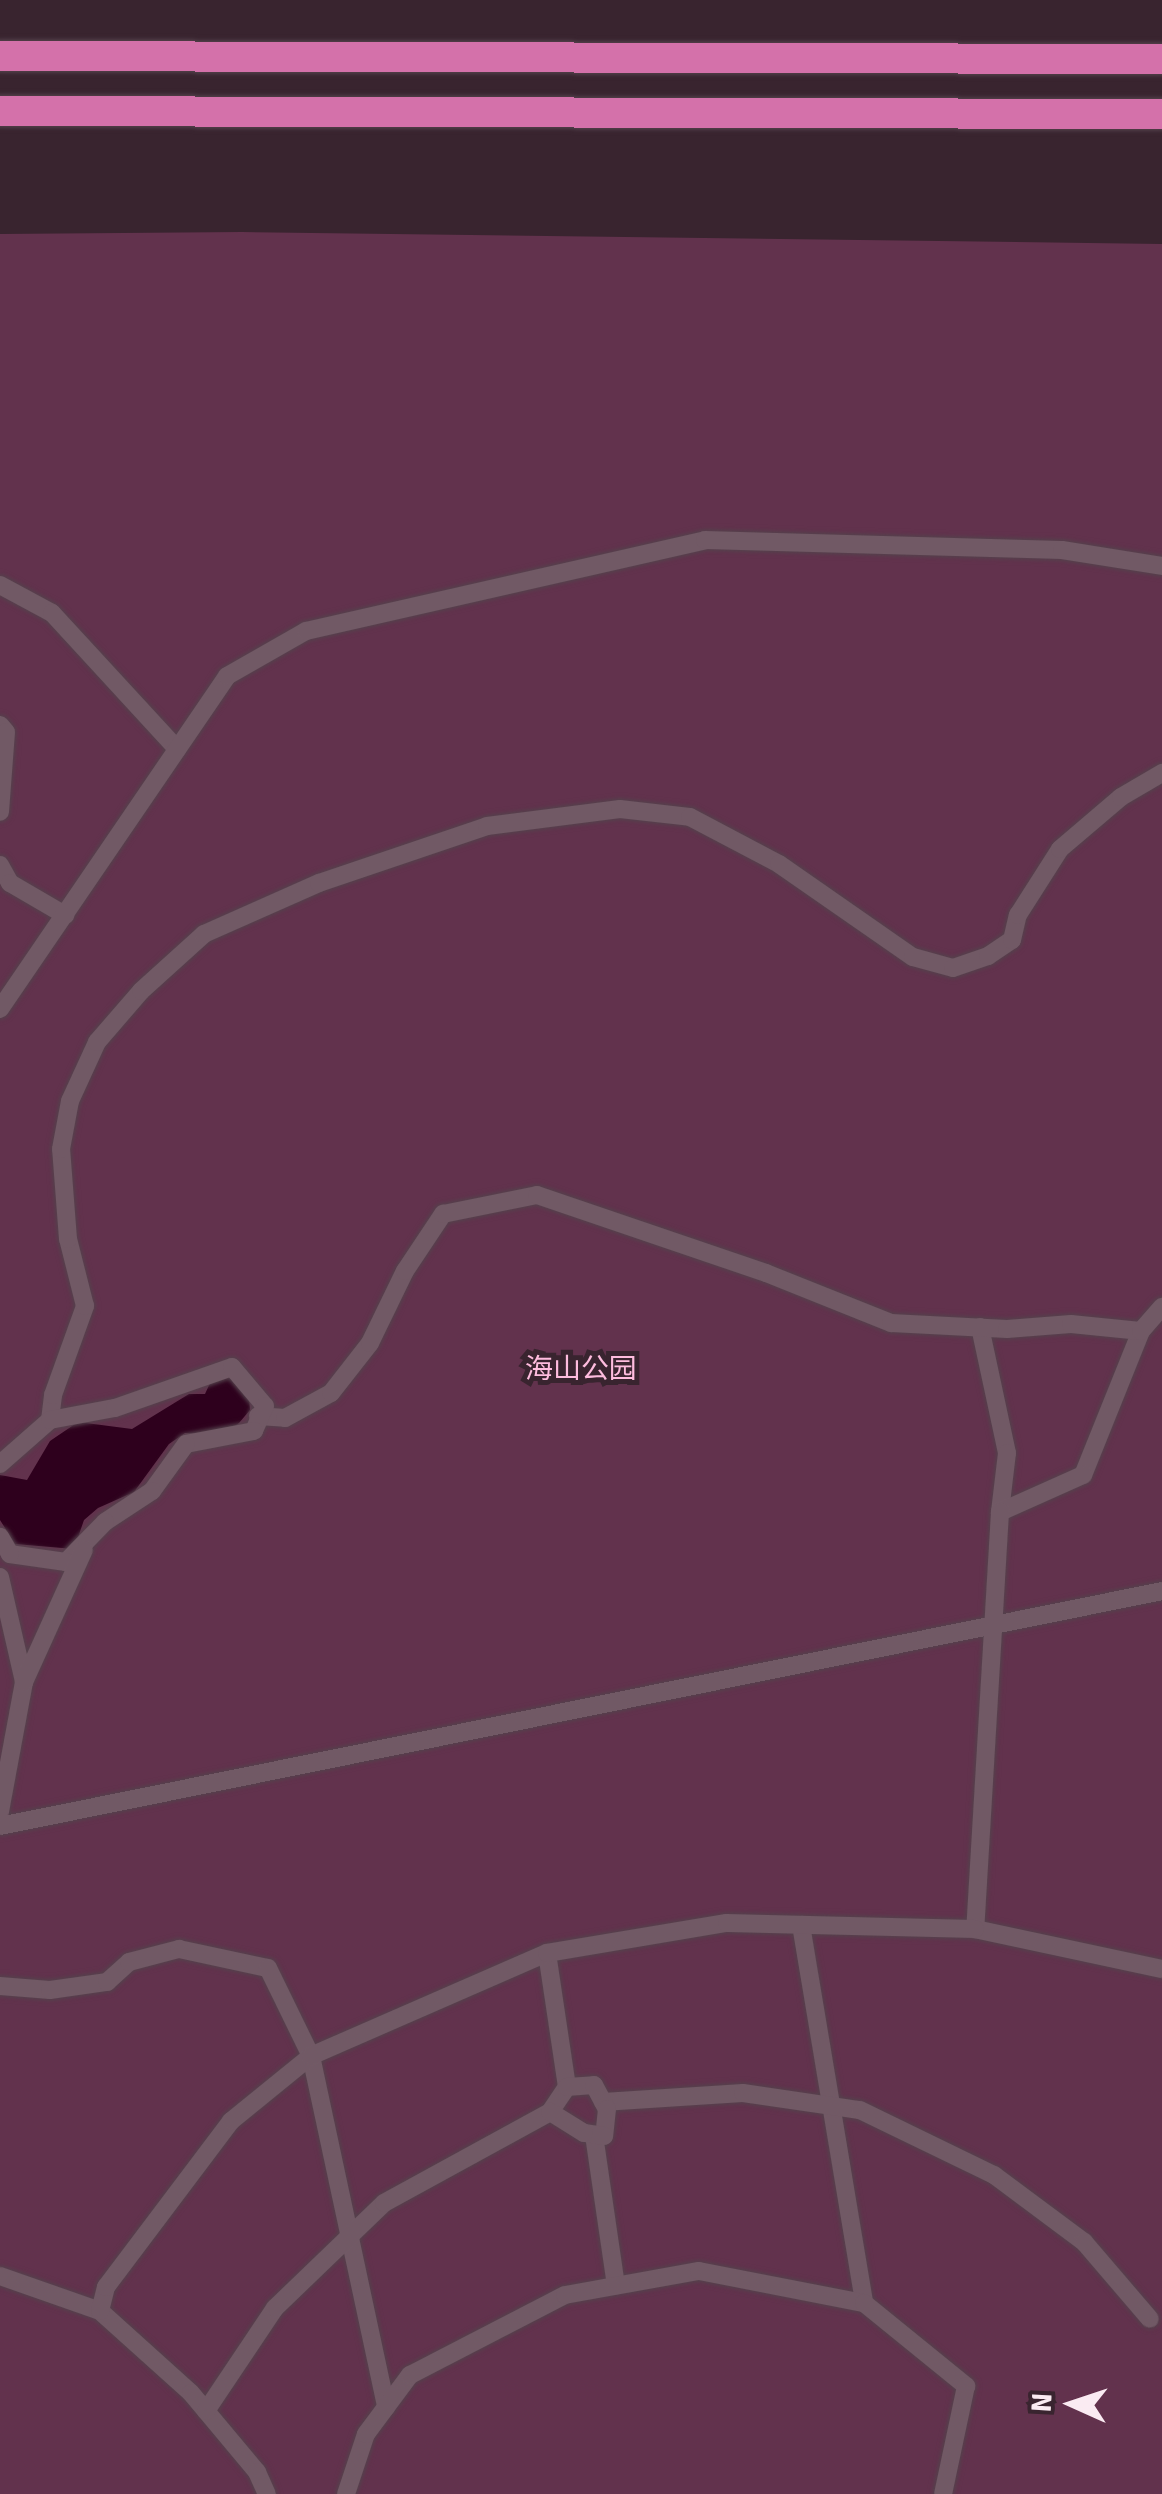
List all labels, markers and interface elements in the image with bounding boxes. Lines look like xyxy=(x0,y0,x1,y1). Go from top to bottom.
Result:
park label: 海山公园 xyxy=(525,1352,637,1386)
north arrow xyxy=(1022,2354,1122,2454)
text: N xyxy=(1025,2392,1060,2413)

